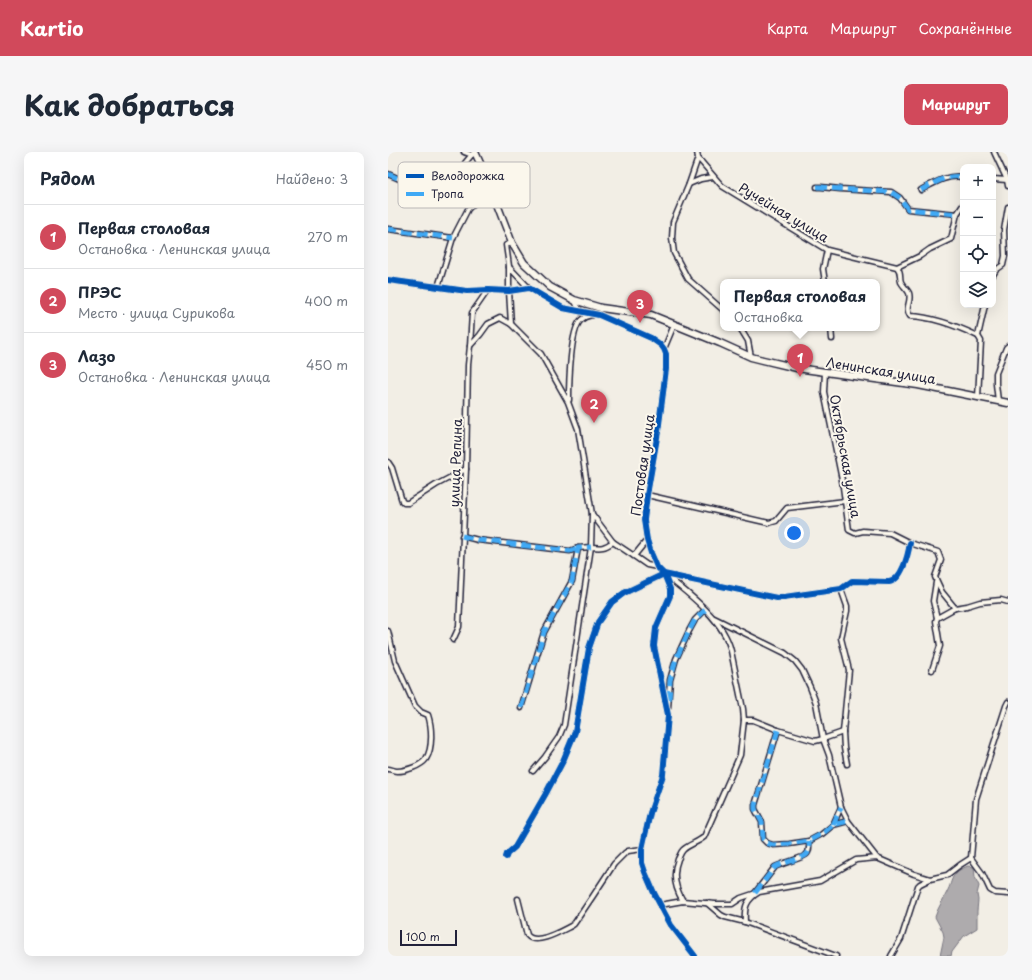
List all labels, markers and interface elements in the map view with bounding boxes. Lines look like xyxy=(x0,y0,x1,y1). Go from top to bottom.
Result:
text: Kartio xyxy=(20,14,83,42)
text: Карта xyxy=(767,18,808,39)
text: Маршрут xyxy=(830,18,896,39)
text: Сохранённые xyxy=(918,18,1012,39)
text: Как добраться xyxy=(24,83,235,126)
button: Маршрут xyxy=(904,84,1008,125)
legend xyxy=(398,162,530,208)
map controls xyxy=(960,164,996,308)
button: + xyxy=(960,164,996,200)
text: Рядом xyxy=(40,165,95,191)
text: Велодорожка xyxy=(431,167,504,184)
text: Найдено: 3 xyxy=(276,169,348,188)
street label: Ручейная улица xyxy=(735,178,833,247)
text: Тропа xyxy=(431,185,464,202)
button: − xyxy=(960,200,996,236)
text: Первая столовая xyxy=(78,216,210,239)
text: 1 xyxy=(50,227,56,246)
text: 270 m xyxy=(307,227,348,246)
button: locate xyxy=(960,236,996,272)
text: Остановка · Ленинская улица xyxy=(78,239,270,258)
button: layers xyxy=(960,272,996,308)
popup xyxy=(720,279,880,331)
text: ПРЭС xyxy=(78,280,121,303)
text: Первая столовая xyxy=(734,284,866,307)
pin: 3 xyxy=(627,290,653,323)
text: 2 xyxy=(48,291,58,310)
text: 400 m xyxy=(305,291,348,310)
text: Место · улица Сурикова xyxy=(78,303,235,322)
text: Остановка xyxy=(734,307,803,326)
text: Лазо xyxy=(78,344,115,367)
pin: 1 xyxy=(787,344,813,377)
street label: Ленинская улица xyxy=(825,352,938,388)
text: 3 xyxy=(49,355,57,374)
text: 450 m xyxy=(306,355,348,374)
text: Остановка · Ленинская улица xyxy=(78,367,270,386)
pin: 2 xyxy=(581,390,607,423)
street label: Октябрьская улица xyxy=(826,393,866,520)
street label: Постовая улица xyxy=(625,412,659,517)
street label: улица Репина xyxy=(444,417,466,508)
your location xyxy=(784,523,804,543)
scale bar xyxy=(400,928,457,947)
text: 100 m xyxy=(406,928,440,945)

